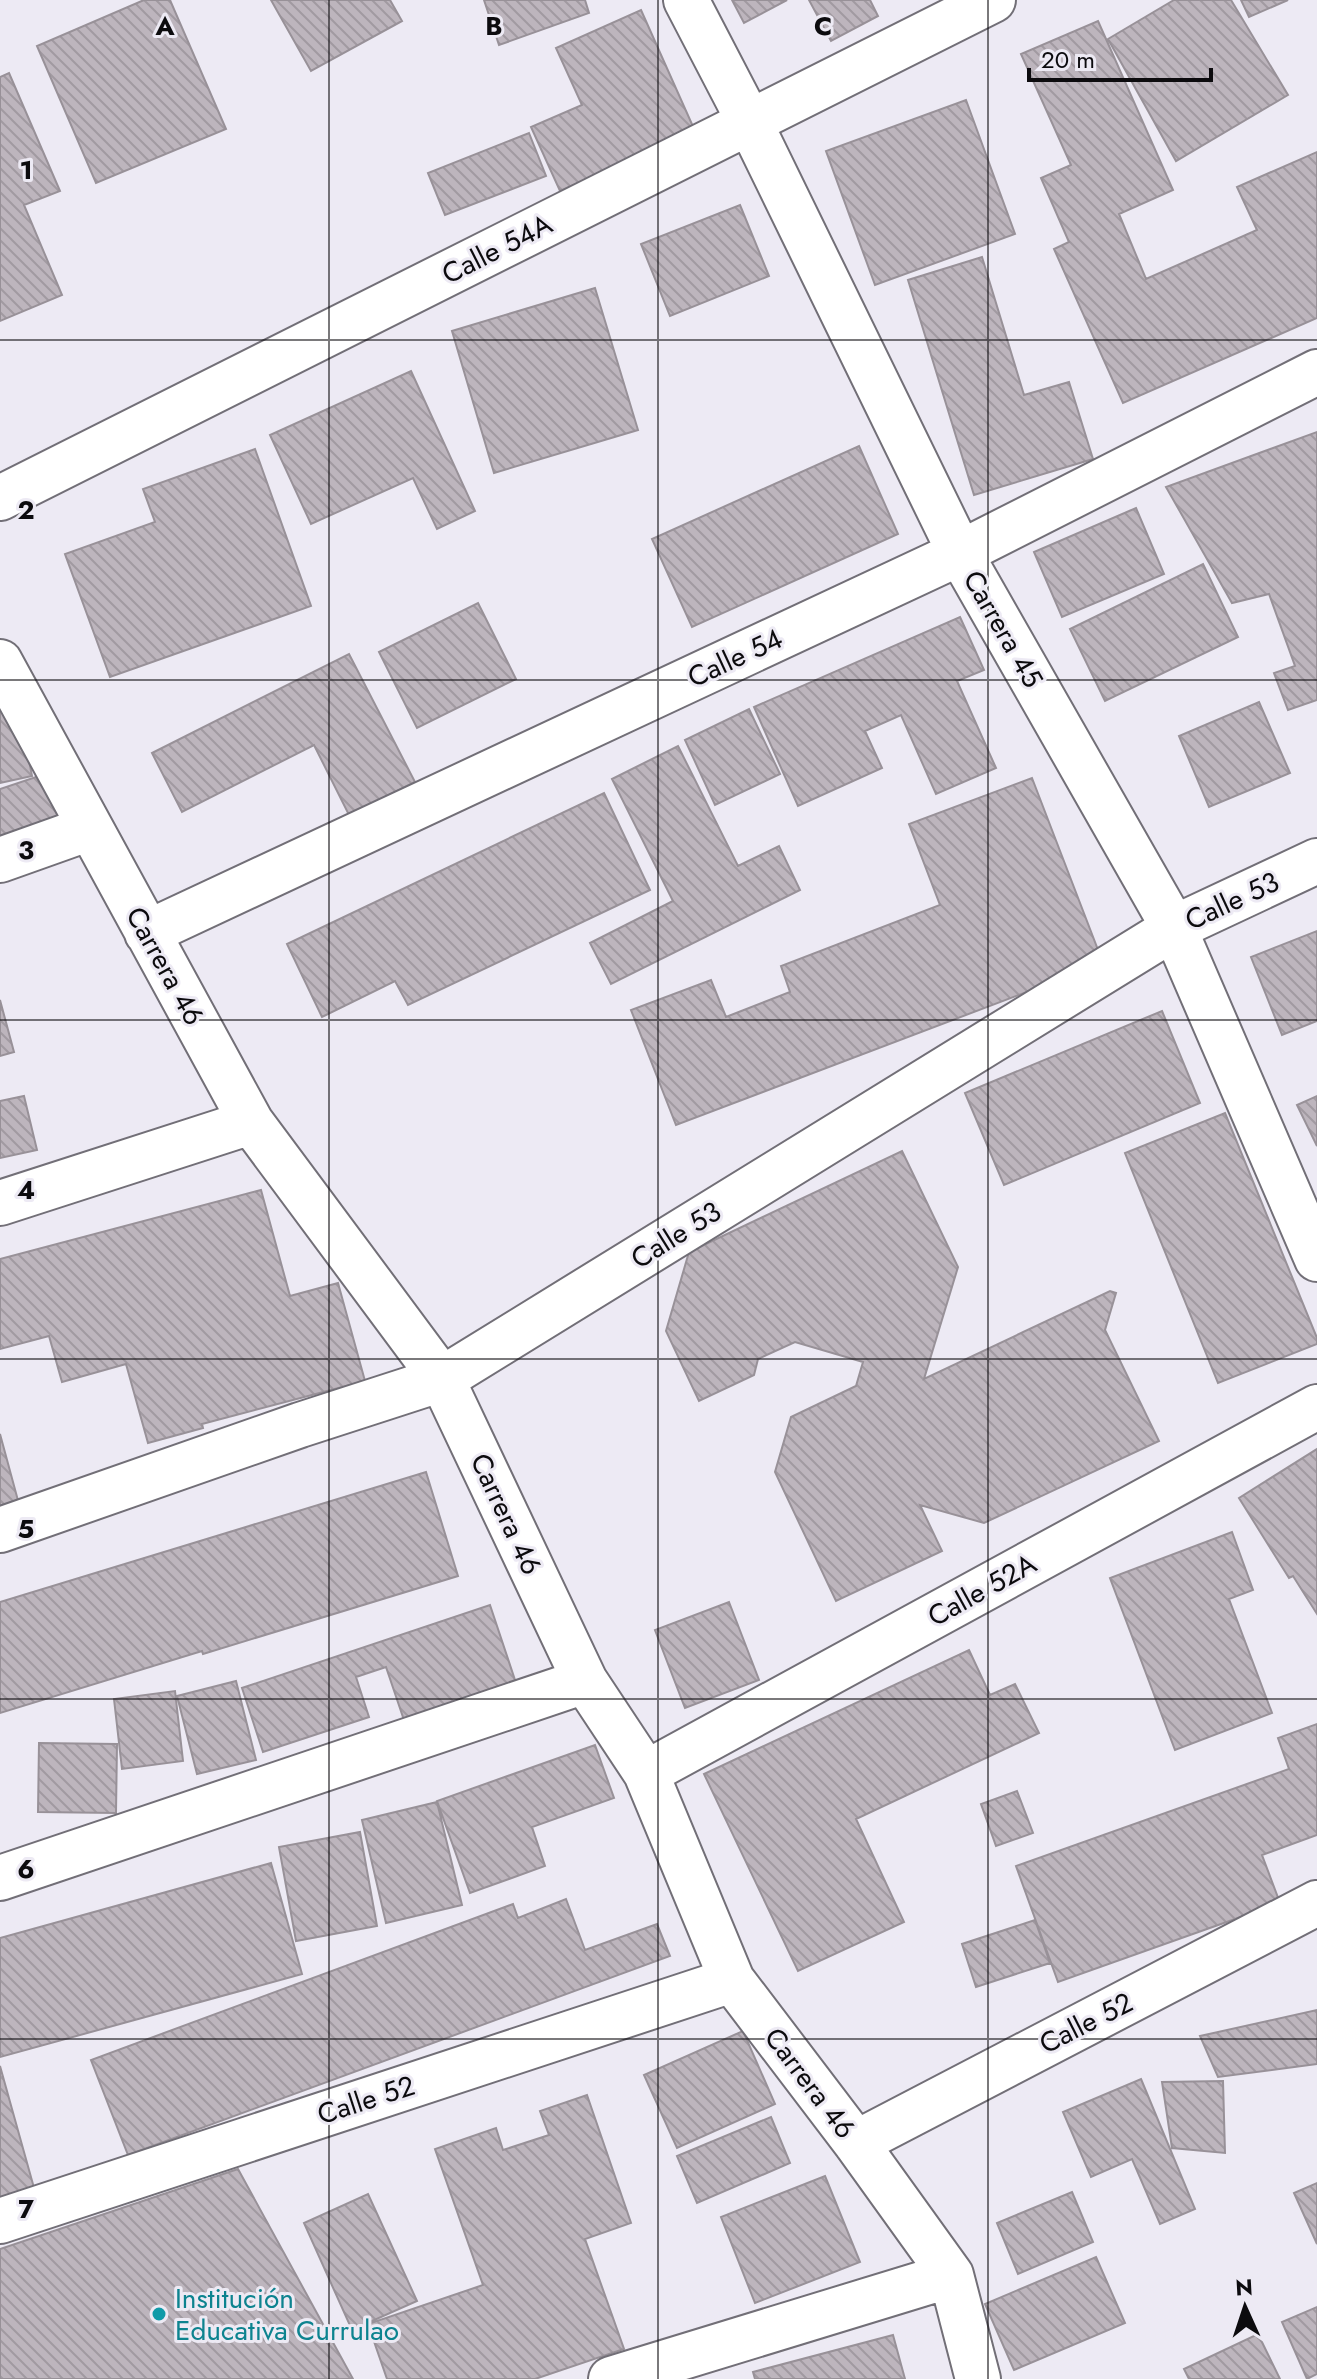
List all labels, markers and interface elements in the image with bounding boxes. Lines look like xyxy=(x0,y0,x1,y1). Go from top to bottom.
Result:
text: A xyxy=(154,7,175,45)
text: B xyxy=(485,7,503,45)
text: C xyxy=(814,7,832,45)
scale bar xyxy=(1029,32,1211,82)
text: 20 m xyxy=(1041,42,1095,77)
text: 1 xyxy=(19,151,33,189)
street label: Calle 54A xyxy=(435,204,560,294)
text: 2 xyxy=(17,491,35,529)
street label: Carrera 45 xyxy=(953,563,1053,695)
street label: Calle 54 xyxy=(681,618,789,698)
text: 3 xyxy=(18,831,34,869)
street label: Calle 53 xyxy=(1178,861,1286,941)
street label: Carrera 46 xyxy=(116,899,214,1033)
text: 4 xyxy=(17,1171,35,1209)
street label: Calle 53 xyxy=(623,1191,729,1279)
street label: Carrera 46 xyxy=(460,1447,552,1581)
text: 5 xyxy=(18,1510,34,1548)
street label: Calle 52A xyxy=(920,1543,1044,1637)
text: 6 xyxy=(17,1850,35,1888)
street label: Calle 52 xyxy=(1032,1982,1140,2064)
street label: Carrera 46 xyxy=(755,2019,865,2147)
street label: Calle 52 xyxy=(312,2065,420,2135)
text: 7 xyxy=(18,2190,34,2228)
north arrow xyxy=(1205,2267,1285,2347)
text: N xyxy=(1234,2271,1254,2303)
place label: Institución Educativa Currulao xyxy=(175,2278,399,2351)
marker: Institución Educativa Currulao xyxy=(150,2305,168,2323)

